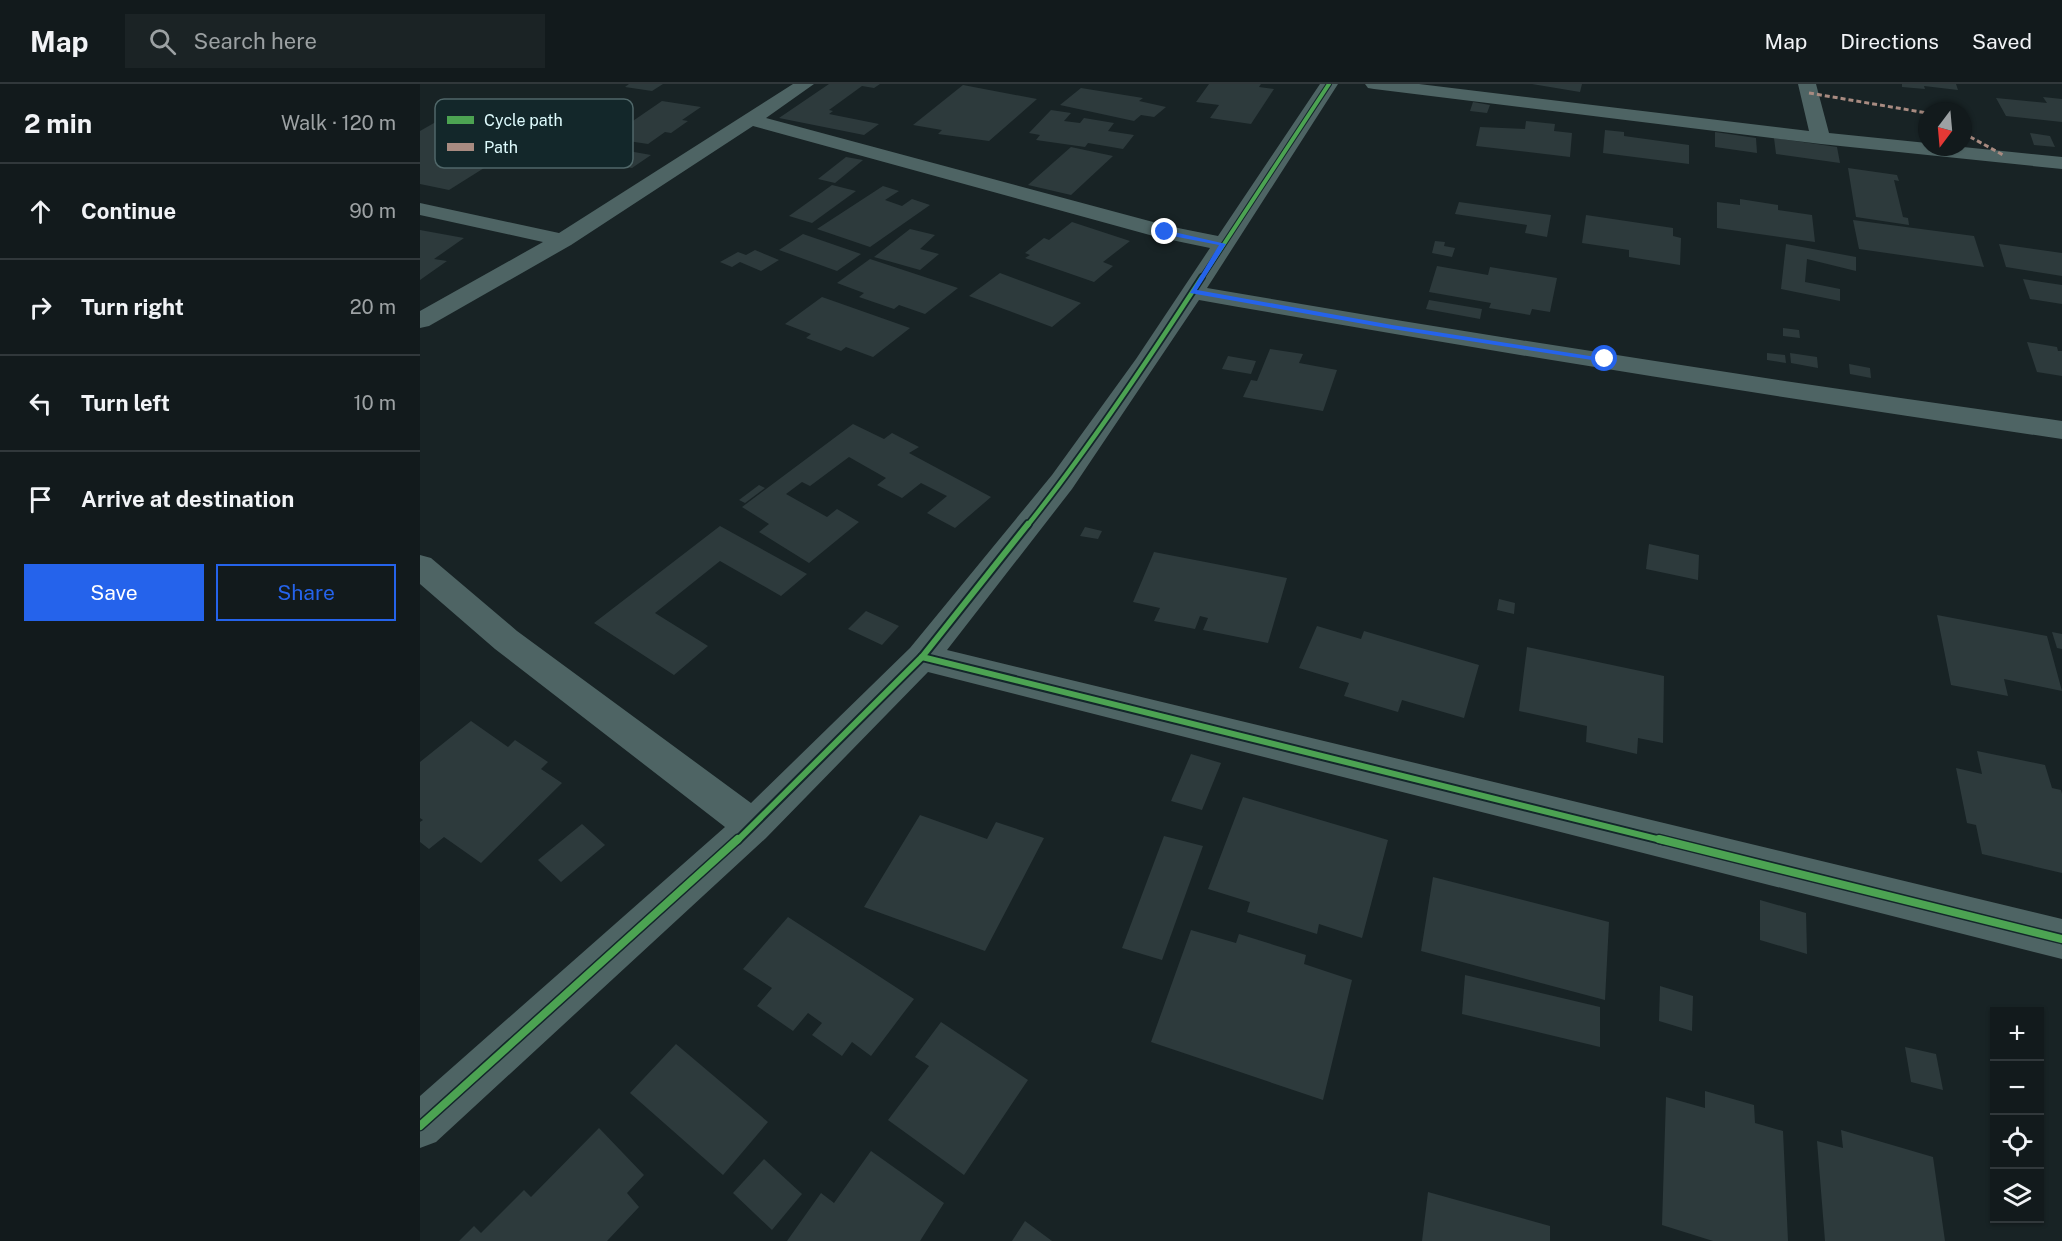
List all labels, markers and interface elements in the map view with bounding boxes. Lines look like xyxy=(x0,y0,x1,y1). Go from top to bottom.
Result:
search box xyxy=(125,14,545,68)
text: Map xyxy=(30,25,89,58)
icon: search xyxy=(146,25,179,58)
text: Search here xyxy=(194,28,317,54)
text: Map xyxy=(1765,29,1807,54)
text: Directions xyxy=(1840,29,1939,54)
text: Saved xyxy=(1972,29,2032,54)
legend xyxy=(435,99,633,168)
north arrow xyxy=(1918,102,1972,156)
text: 2 min xyxy=(24,108,92,139)
text: Walk · 120 m xyxy=(281,111,396,135)
text: Cycle path xyxy=(484,111,563,130)
text: Path xyxy=(484,138,518,157)
icon: ahead xyxy=(24,195,57,228)
text: Continue xyxy=(81,198,176,224)
text: 90 m xyxy=(349,199,396,223)
route end xyxy=(1151,218,1177,244)
icon: right xyxy=(24,291,57,324)
text: Turn right xyxy=(81,294,184,320)
text: 20 m xyxy=(350,295,396,319)
route start xyxy=(1591,345,1617,371)
icon: left xyxy=(24,387,57,420)
text: Turn left xyxy=(81,390,170,416)
text: 10 m xyxy=(353,391,396,415)
icon: arrive xyxy=(24,483,57,516)
text: Arrive at destination xyxy=(81,486,294,512)
button: Save xyxy=(24,564,204,621)
button: Share xyxy=(216,564,396,621)
map controls xyxy=(1990,1007,2044,1223)
button: + xyxy=(1990,1007,2044,1061)
button: − xyxy=(1990,1061,2044,1115)
button: locate xyxy=(1990,1115,2044,1169)
button: layers xyxy=(1990,1169,2044,1223)

